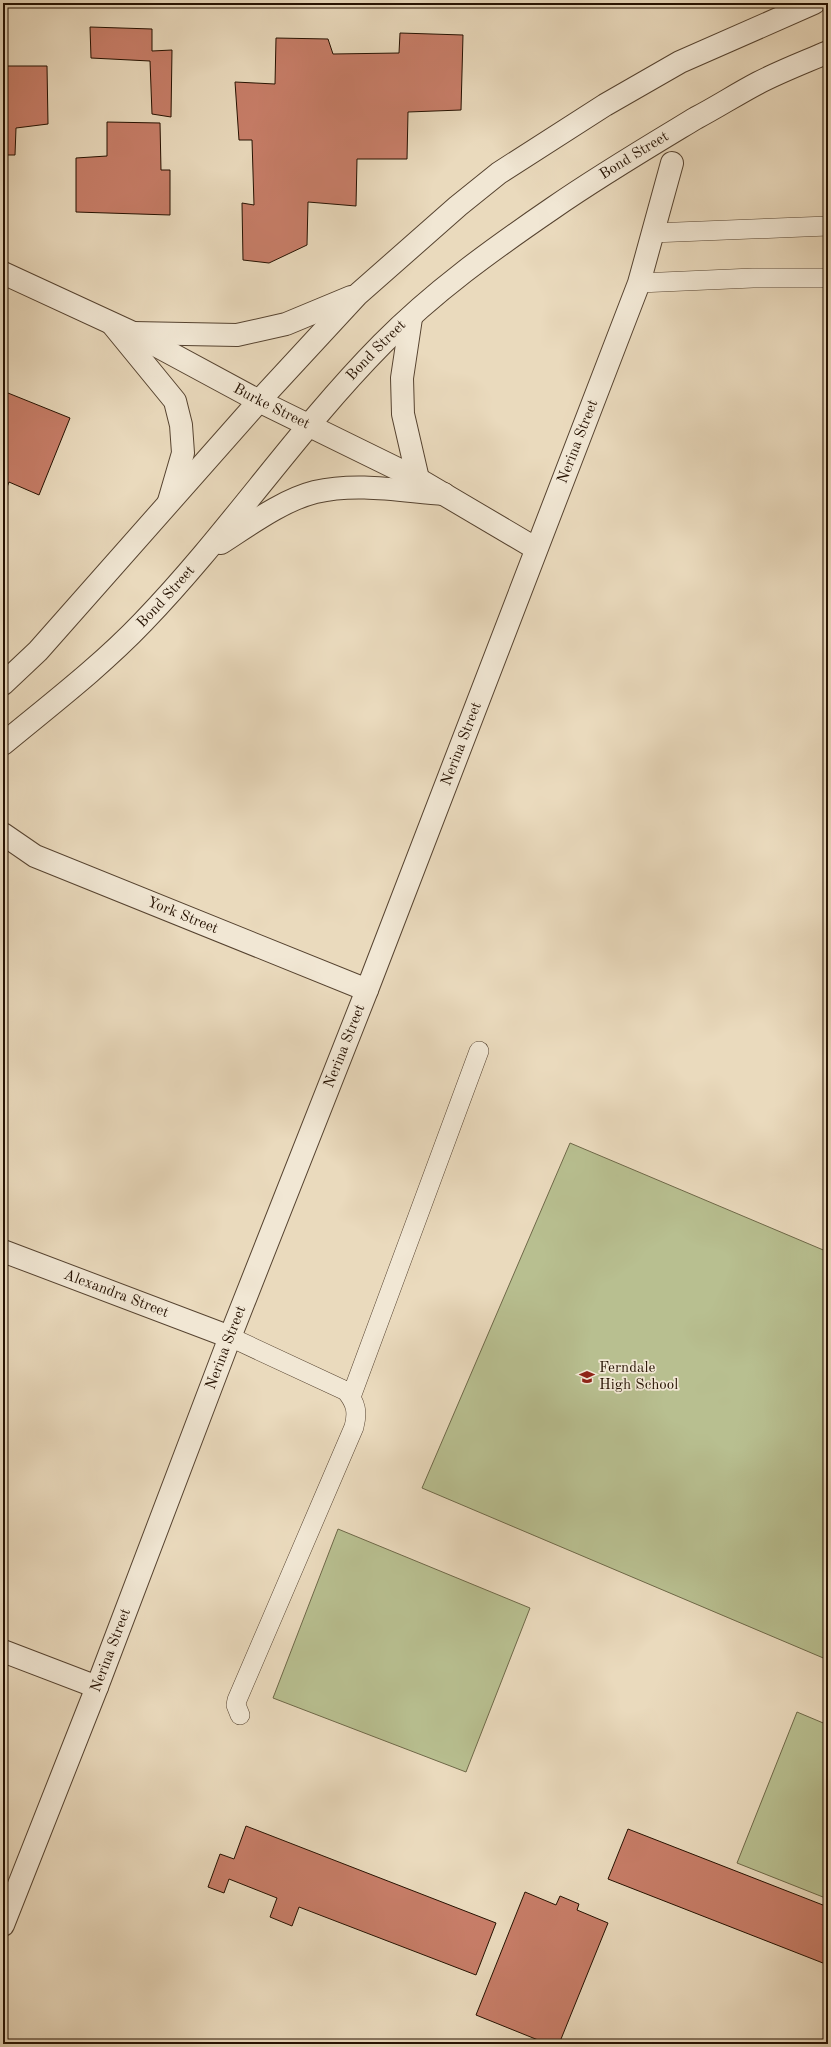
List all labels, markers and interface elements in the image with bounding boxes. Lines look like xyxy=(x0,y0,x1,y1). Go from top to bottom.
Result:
street label: Bond Street xyxy=(597,129,671,182)
street label: Bond Street xyxy=(344,317,409,384)
street label: Burke Street xyxy=(231,381,312,432)
street label: Nerina Street xyxy=(555,398,601,485)
street label: Bond Street xyxy=(134,563,198,631)
street label: Nerina Street xyxy=(439,700,485,788)
street label: York Street xyxy=(145,895,220,937)
street label: Nerina Street xyxy=(322,1002,368,1090)
street label: Alexandra Street xyxy=(61,1267,171,1321)
street label: Nerina Street xyxy=(203,1304,249,1391)
place label: Ferndale High School xyxy=(599,1361,678,1393)
school or university icon: Ferndale High School xyxy=(578,1368,596,1386)
street label: Nerina Street xyxy=(88,1607,134,1694)

